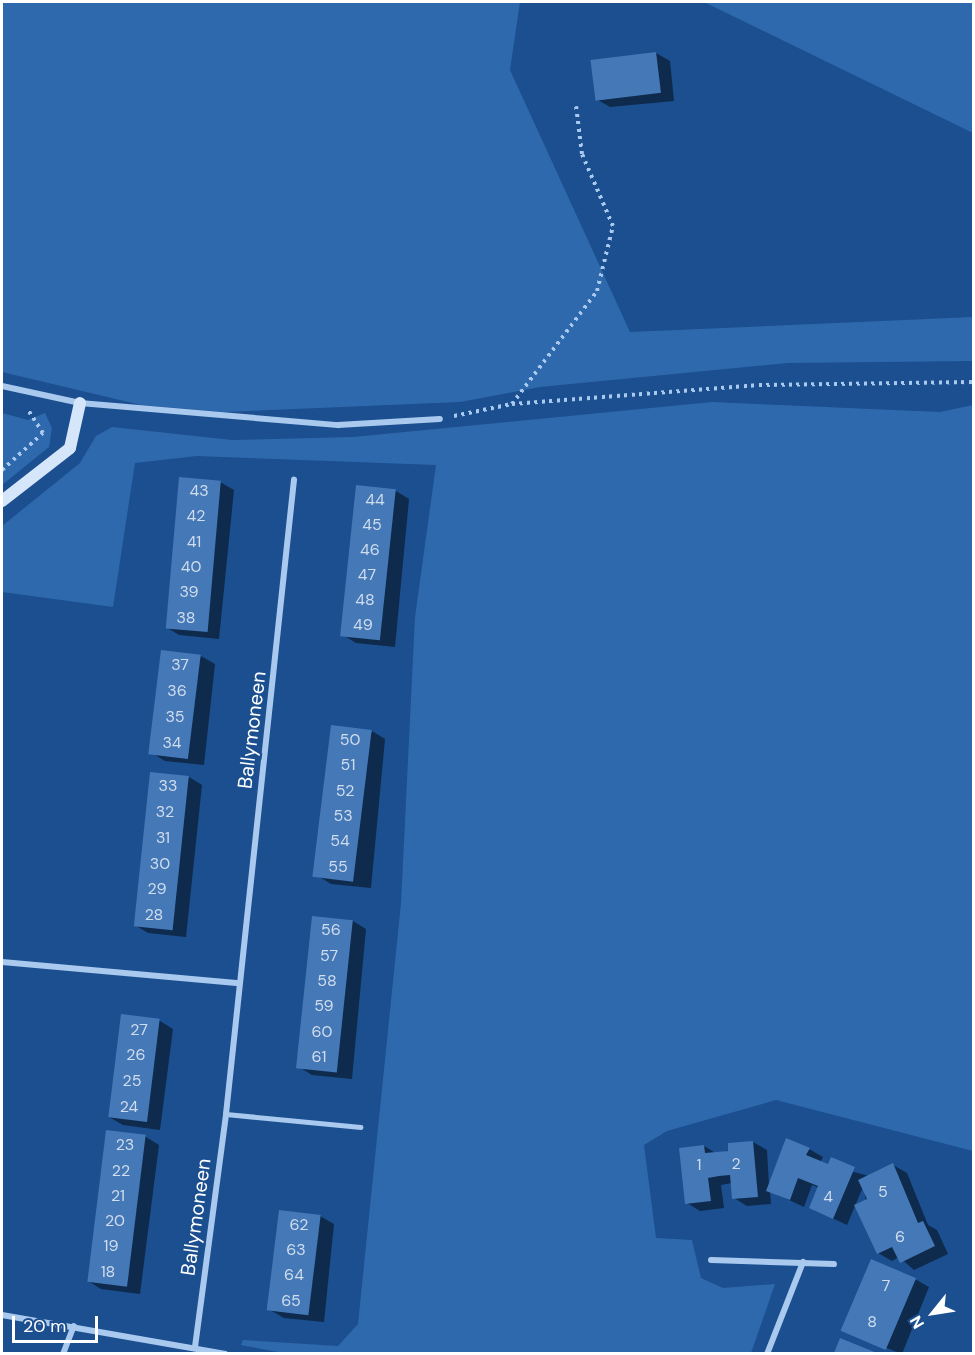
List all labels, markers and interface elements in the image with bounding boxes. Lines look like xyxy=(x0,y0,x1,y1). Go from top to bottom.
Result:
house number: 43 xyxy=(189,481,209,501)
house number: 44 xyxy=(365,490,385,510)
house number: 42 xyxy=(187,506,205,526)
house number: 45 xyxy=(362,515,382,535)
house number: 41 xyxy=(187,532,201,552)
house number: 46 xyxy=(360,540,380,560)
house number: 40 xyxy=(181,557,201,577)
house number: 47 xyxy=(358,565,376,585)
house number: 39 xyxy=(179,582,199,602)
house number: 48 xyxy=(355,590,375,610)
house number: 38 xyxy=(176,608,196,628)
house number: 49 xyxy=(353,615,373,635)
house number: 37 xyxy=(171,655,189,675)
street label: Ballymoneen xyxy=(233,670,271,790)
house number: 36 xyxy=(167,681,187,701)
house number: 35 xyxy=(165,707,185,727)
house number: 50 xyxy=(340,730,360,750)
house number: 34 xyxy=(162,733,182,753)
house number: 51 xyxy=(341,755,355,775)
house number: 33 xyxy=(159,776,177,796)
house number: 52 xyxy=(336,781,354,801)
house number: 32 xyxy=(156,802,174,822)
house number: 53 xyxy=(333,806,353,826)
house number: 31 xyxy=(156,828,170,848)
house number: 54 xyxy=(330,831,350,851)
house number: 30 xyxy=(150,854,170,874)
house number: 55 xyxy=(328,857,348,877)
house number: 29 xyxy=(147,879,167,899)
house number: 28 xyxy=(145,905,163,925)
house number: 56 xyxy=(321,920,341,940)
house number: 57 xyxy=(320,946,338,966)
house number: 58 xyxy=(317,971,337,991)
house number: 59 xyxy=(314,996,334,1016)
house number: 27 xyxy=(130,1020,148,1040)
house number: 60 xyxy=(312,1022,332,1042)
house number: 26 xyxy=(126,1045,146,1065)
house number: 61 xyxy=(311,1047,327,1067)
house number: 25 xyxy=(123,1071,141,1091)
house number: 24 xyxy=(120,1097,138,1117)
house number: 23 xyxy=(116,1135,134,1155)
house number: 2 xyxy=(731,1154,741,1174)
house number: 1 xyxy=(697,1155,701,1175)
street label: Ballymoneen xyxy=(176,1157,216,1277)
house number: 22 xyxy=(112,1161,130,1181)
house number: 5 xyxy=(878,1182,888,1202)
house number: 21 xyxy=(111,1186,125,1206)
house number: 4 xyxy=(823,1187,833,1207)
house number: 20 xyxy=(105,1211,125,1231)
house number: 62 xyxy=(290,1215,308,1235)
house number: 6 xyxy=(895,1227,905,1247)
house number: 19 xyxy=(103,1236,119,1256)
house number: 63 xyxy=(286,1240,306,1260)
house number: 18 xyxy=(101,1262,115,1282)
house number: 64 xyxy=(284,1265,304,1285)
house number: 7 xyxy=(882,1276,890,1296)
north arrow xyxy=(903,1283,963,1343)
house number: 65 xyxy=(281,1291,301,1311)
scale bar xyxy=(15,1304,100,1342)
house number: 8 xyxy=(867,1312,877,1332)
text: N xyxy=(905,1312,929,1333)
text: 20 m xyxy=(23,1314,66,1338)

